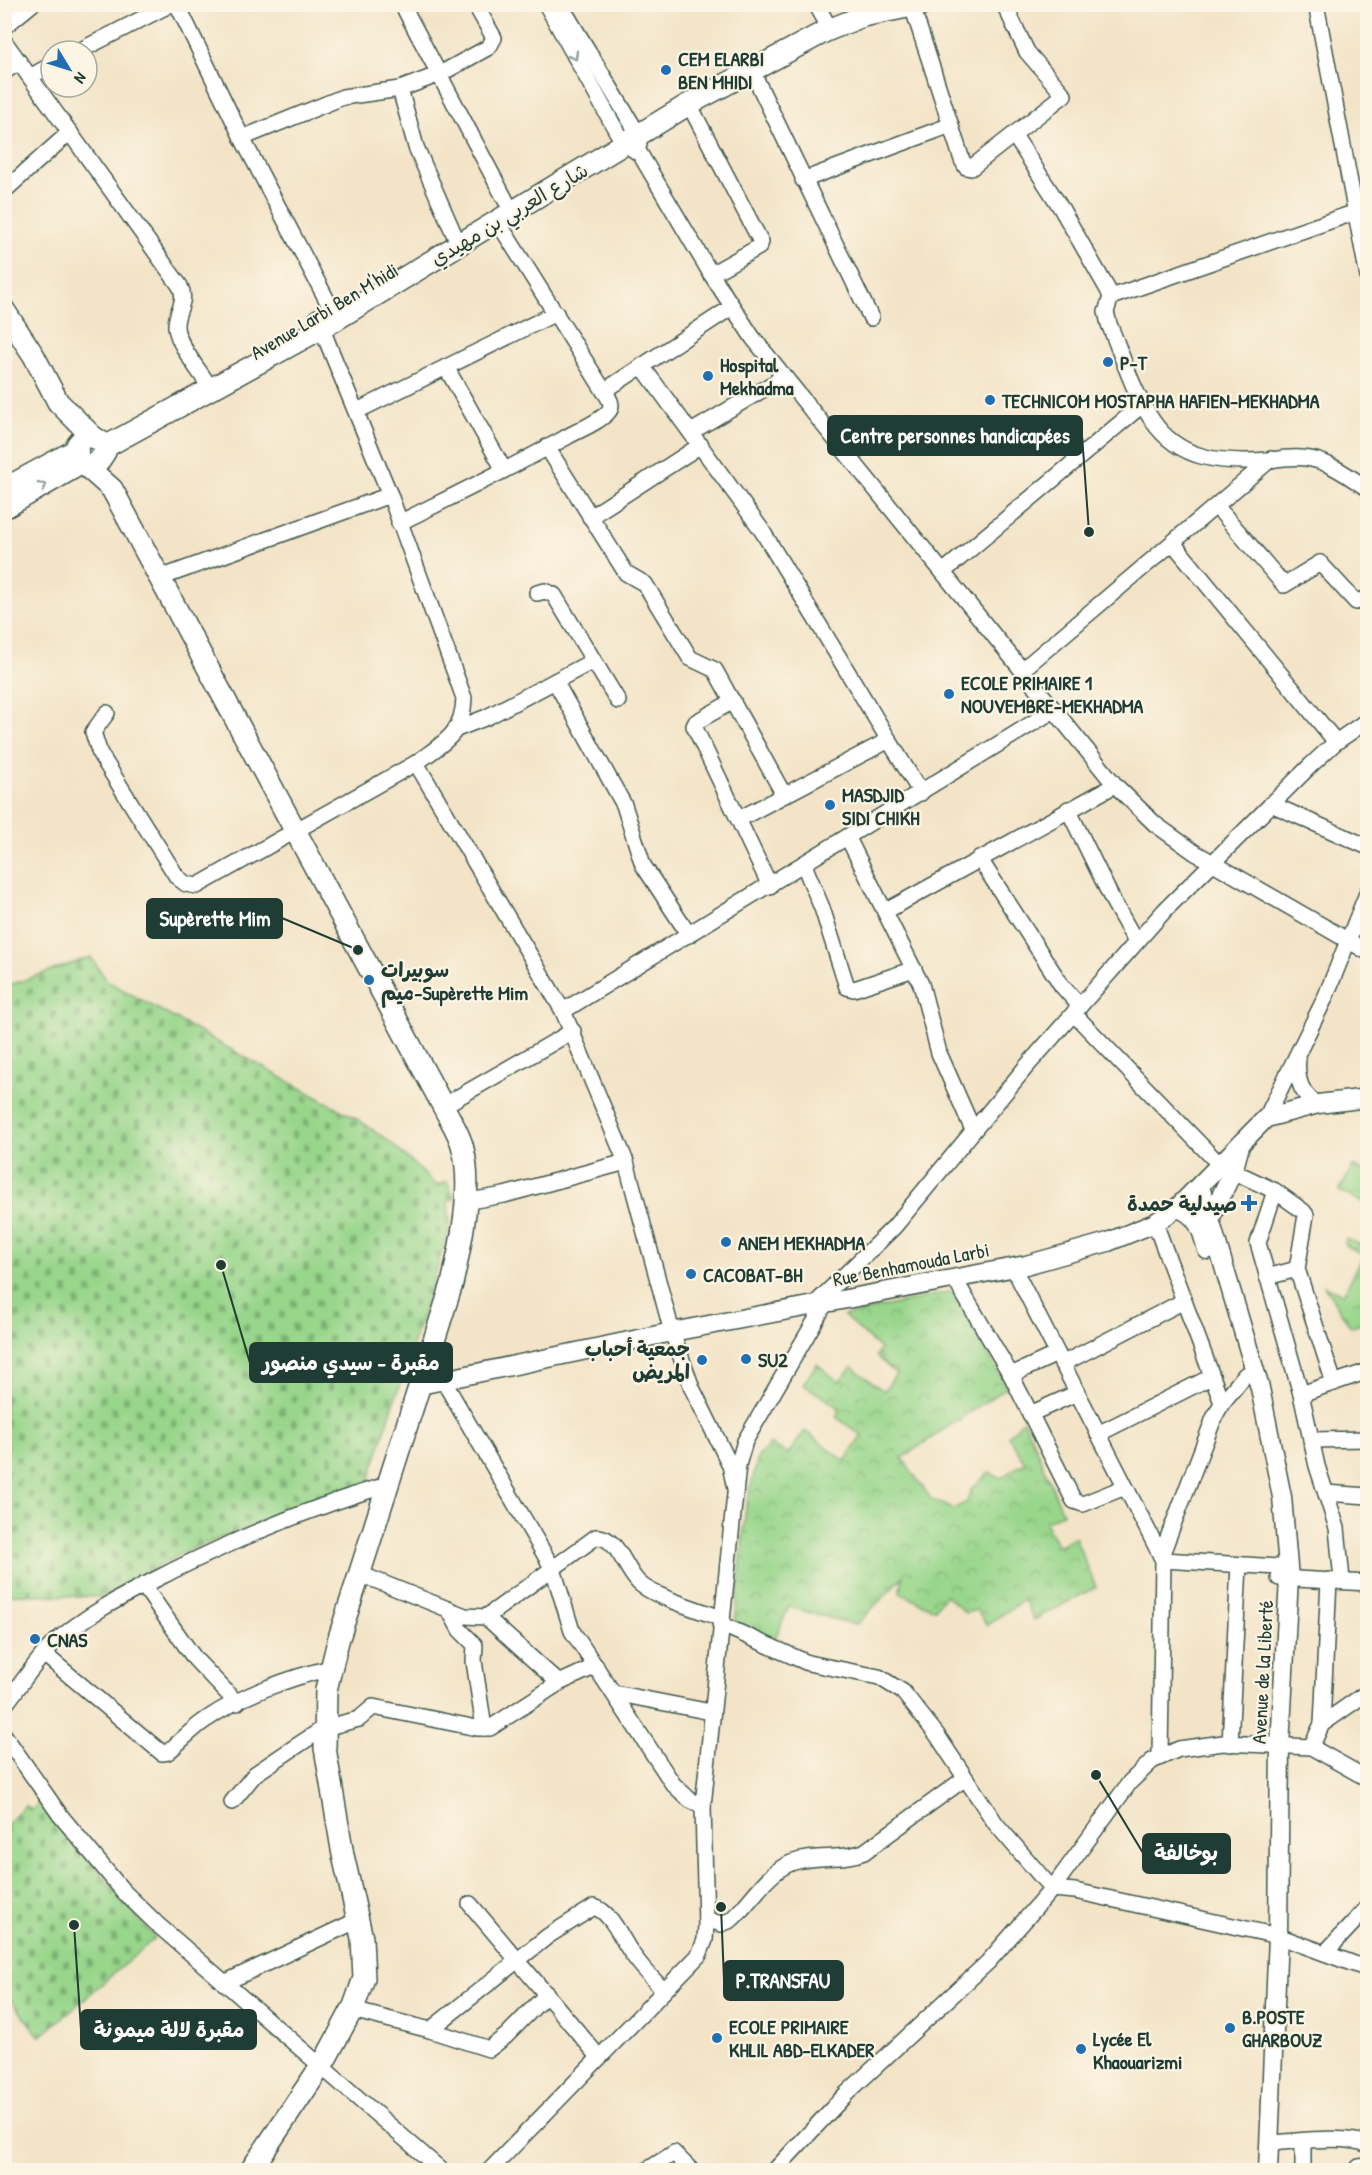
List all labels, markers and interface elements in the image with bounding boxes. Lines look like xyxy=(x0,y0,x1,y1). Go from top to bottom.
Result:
north arrow xyxy=(39,39,99,99)
place label: CEM ELARBI BEN MHIDI xyxy=(678,45,764,95)
one-way arrow xyxy=(567,49,578,60)
marker: CEM ELARBI BEN MHIDI xyxy=(659,63,673,77)
text: N xyxy=(69,68,92,89)
street label: شارع العربي بن مهيدي xyxy=(425,156,595,276)
street label: Avenue Larbi Ben M'hidi xyxy=(245,256,403,366)
place label: P-T xyxy=(1120,349,1148,376)
place label: Hospital Mekhadma xyxy=(720,351,794,401)
marker: P-T xyxy=(1101,355,1115,369)
marker: Hospital Mekhadma xyxy=(701,369,715,383)
place label: TECHNICOM MOSTAPHA HAFIEN-MEKHADMA xyxy=(1001,387,1320,414)
marker: TECHNICOM MOSTAPHA HAFIEN-MEKHADMA xyxy=(983,393,997,407)
callout: Centre personnes handicapées xyxy=(828,416,1082,455)
text: Centre personnes handicapées xyxy=(840,421,1070,451)
one-way arrow xyxy=(37,481,47,493)
place label: ECOLE PRIMAIRE 1 NOUVEMBRE-MEKHADMA xyxy=(961,669,1144,719)
marker: ECOLE PRIMAIRE 1 NOUVEMBRE-MEKHADMA xyxy=(942,687,956,701)
place label: MASDJID SIDI CHIKH xyxy=(842,781,920,831)
marker: MASDJID SIDI CHIKH xyxy=(823,798,837,812)
callout: Supèrette Mim xyxy=(147,899,282,938)
text: Supèrette Mim xyxy=(160,904,270,934)
place label: سوبيرات ميم-Supèrette Mim xyxy=(381,956,528,1008)
marker: سوبيرات ميم-Supèrette Mim xyxy=(362,973,376,987)
place label: صيدلية حمدة xyxy=(1127,1190,1237,1217)
marker: صيدلية حمدة xyxy=(1242,1196,1256,1210)
place label: ANEM MEKHADMA xyxy=(738,1229,865,1256)
marker: ANEM MEKHADMA xyxy=(719,1235,733,1249)
street label: Rue Benhamouda Larbi xyxy=(831,1236,991,1292)
place label: CACOBAT-BH xyxy=(703,1261,803,1288)
marker: CACOBAT-BH xyxy=(684,1267,698,1281)
place label: جمعية أحباب المريض xyxy=(585,1335,690,1385)
callout: مقبرة - سيدي منصور xyxy=(250,1343,452,1382)
place label: SU2 xyxy=(758,1346,788,1373)
text: مقبرة - سيدي منصور xyxy=(260,1348,440,1379)
marker: SU2 xyxy=(739,1352,753,1366)
marker: جمعية أحباب المريض xyxy=(695,1353,709,1367)
street label: Avenue de la Liberté xyxy=(1245,1599,1279,1745)
place label: CNAS xyxy=(47,1626,88,1653)
marker: CNAS xyxy=(28,1632,42,1646)
callout: بوخالفة xyxy=(1143,1834,1230,1873)
text: بوخالفة xyxy=(1154,1838,1218,1867)
callout: P.TRANSFAU xyxy=(724,1961,843,2000)
text: P.TRANSFAU xyxy=(736,1966,831,1995)
place label: B.POSTE GHARBOUZ xyxy=(1242,2003,1323,2053)
callout: مقبرة لالة ميمونة xyxy=(81,2010,256,2049)
place label: ECOLE PRIMAIRE KHLIL ABD-ELKADER xyxy=(729,2013,874,2063)
text: مقبرة لالة ميمونة xyxy=(93,2015,245,2044)
marker: B.POSTE GHARBOUZ xyxy=(1223,2021,1237,2035)
place label: Lycée El Khaouarizmi xyxy=(1093,2025,1182,2075)
marker: ECOLE PRIMAIRE KHLIL ABD-ELKADER xyxy=(710,2031,724,2045)
marker: Lycée El Khaouarizmi xyxy=(1074,2042,1088,2056)

